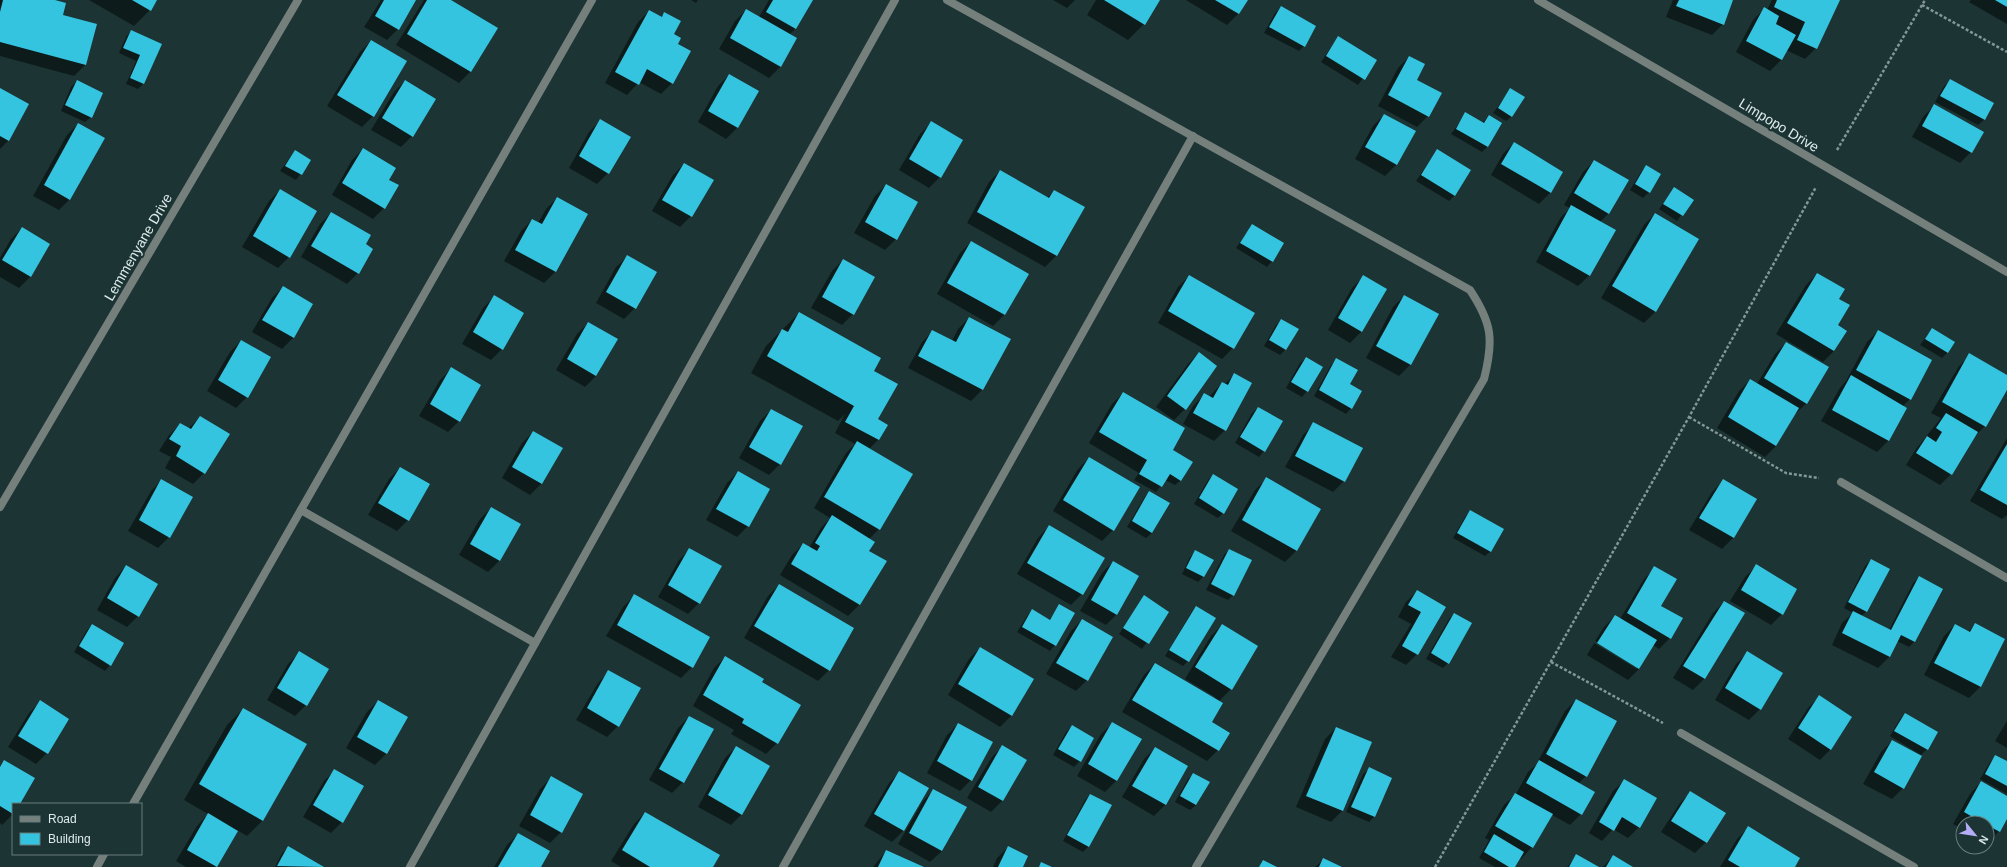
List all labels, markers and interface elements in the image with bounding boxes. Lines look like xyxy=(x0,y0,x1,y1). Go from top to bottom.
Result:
street label: Limpopo Drive xyxy=(1736,95,1822,155)
street label: Lemmenyane Drive xyxy=(101,190,175,304)
legend xyxy=(12,803,142,855)
text: Road xyxy=(48,812,77,826)
north arrow xyxy=(1955,815,1995,855)
text: Building xyxy=(48,832,91,846)
text: N xyxy=(1976,834,1991,846)

